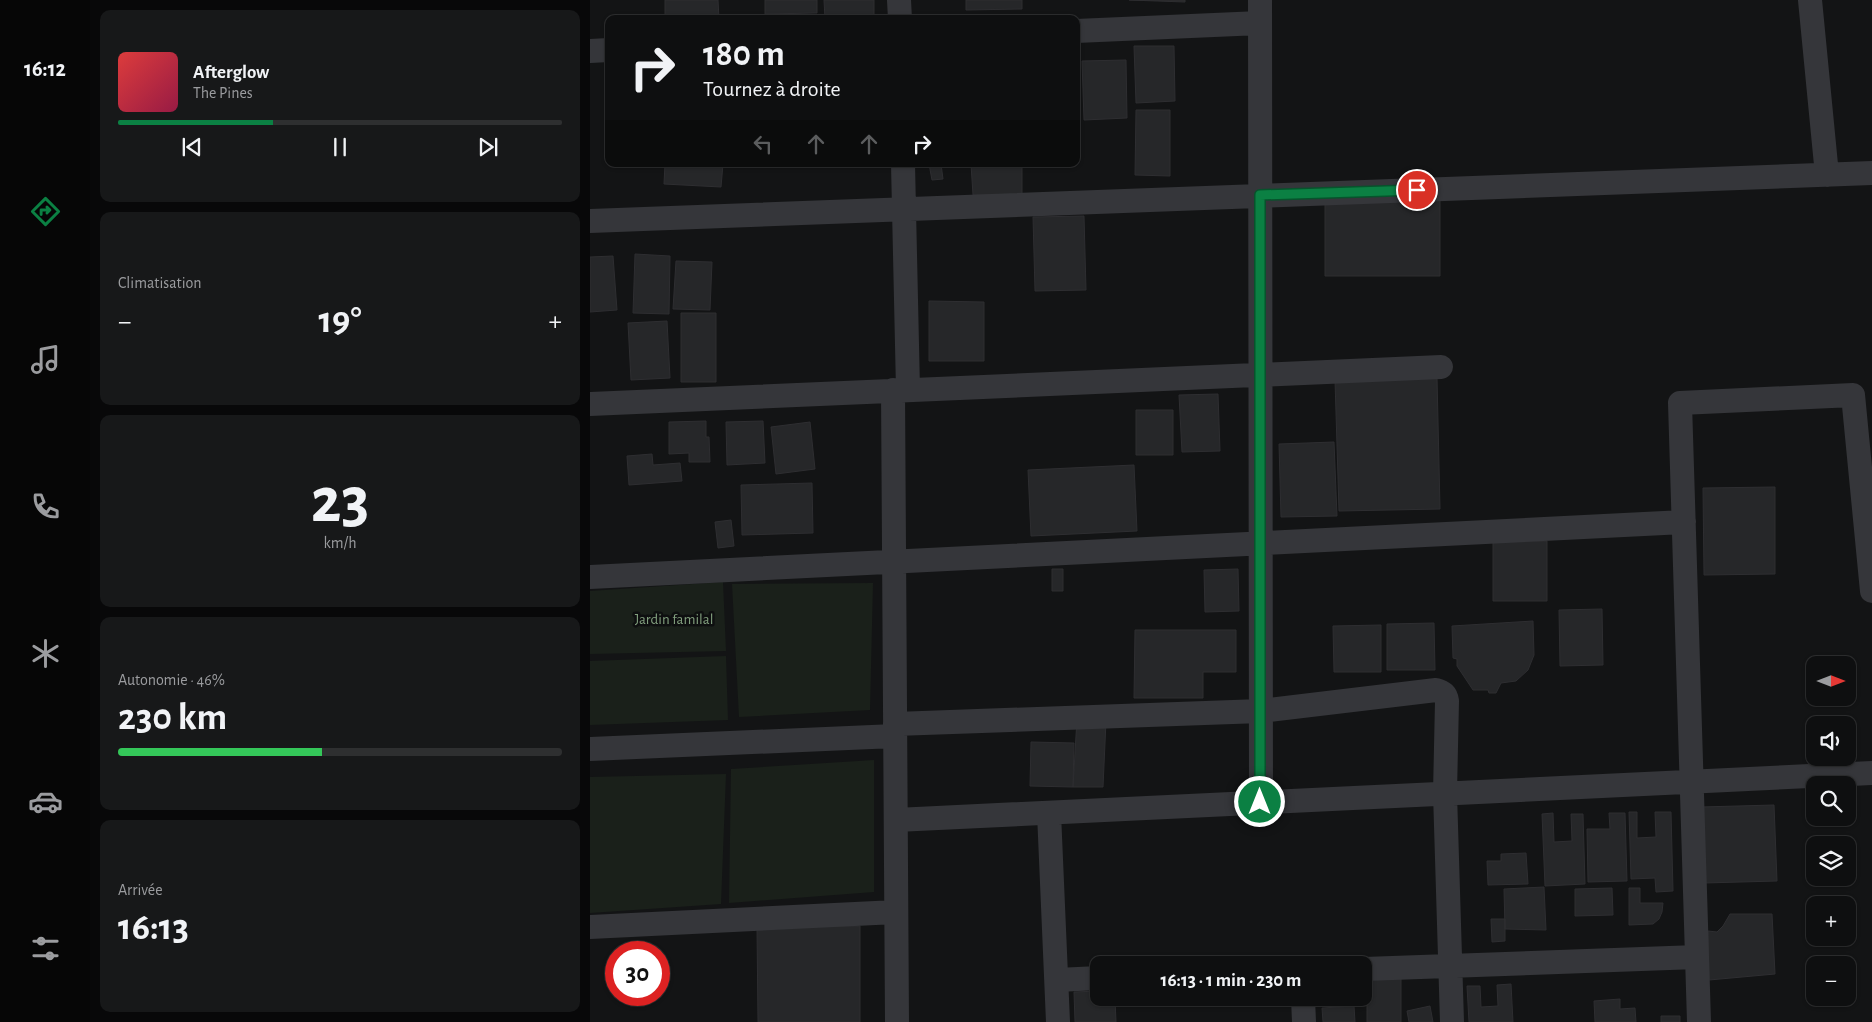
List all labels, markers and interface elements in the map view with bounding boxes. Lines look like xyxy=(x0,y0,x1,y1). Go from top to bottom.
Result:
icon: right xyxy=(620,35,685,100)
text: 180 m xyxy=(703,37,785,72)
text: 16:12 xyxy=(24,58,66,80)
text: Afterglow xyxy=(193,63,269,82)
text: Tournez à droite xyxy=(703,78,841,100)
text: The Pines xyxy=(193,85,253,101)
icon: left xyxy=(749,130,777,158)
icon: ahead xyxy=(802,130,830,158)
icon: ahead xyxy=(855,130,883,158)
icon: right xyxy=(908,130,936,158)
icon: previous xyxy=(178,133,206,161)
icon: pause xyxy=(326,133,354,161)
icon: next xyxy=(474,133,502,161)
pin xyxy=(1396,169,1438,211)
icon: arrive xyxy=(1403,176,1431,204)
icon: directions xyxy=(28,194,63,229)
text: Climatisation xyxy=(118,275,202,291)
text: 19° xyxy=(318,302,362,340)
text: − xyxy=(118,308,131,336)
text: + xyxy=(549,308,562,336)
icon: music xyxy=(28,342,63,377)
text: 23 xyxy=(311,469,369,534)
icon: phone xyxy=(28,489,63,524)
text: km/h xyxy=(323,535,357,551)
park label: Jardin familal xyxy=(635,612,713,627)
icon: climate xyxy=(28,636,63,671)
north arrow xyxy=(1806,656,1856,706)
map controls xyxy=(1806,656,1856,1006)
text: Autonomie · 46% xyxy=(118,672,225,688)
text: 230 km xyxy=(118,699,227,737)
button: sound xyxy=(1806,716,1856,766)
position arrow xyxy=(1233,775,1285,827)
button: search xyxy=(1806,776,1856,826)
icon: car xyxy=(28,784,63,819)
button: layers xyxy=(1806,836,1856,886)
text: Arrivée xyxy=(118,882,163,898)
button: + xyxy=(1806,896,1856,946)
text: 16:13 xyxy=(118,909,189,947)
icon: filters xyxy=(28,931,63,966)
speed limit sign: 30 xyxy=(605,941,670,1006)
button: − xyxy=(1806,956,1856,1006)
text: 16:13 · 1 min · 230 m xyxy=(1161,971,1301,990)

